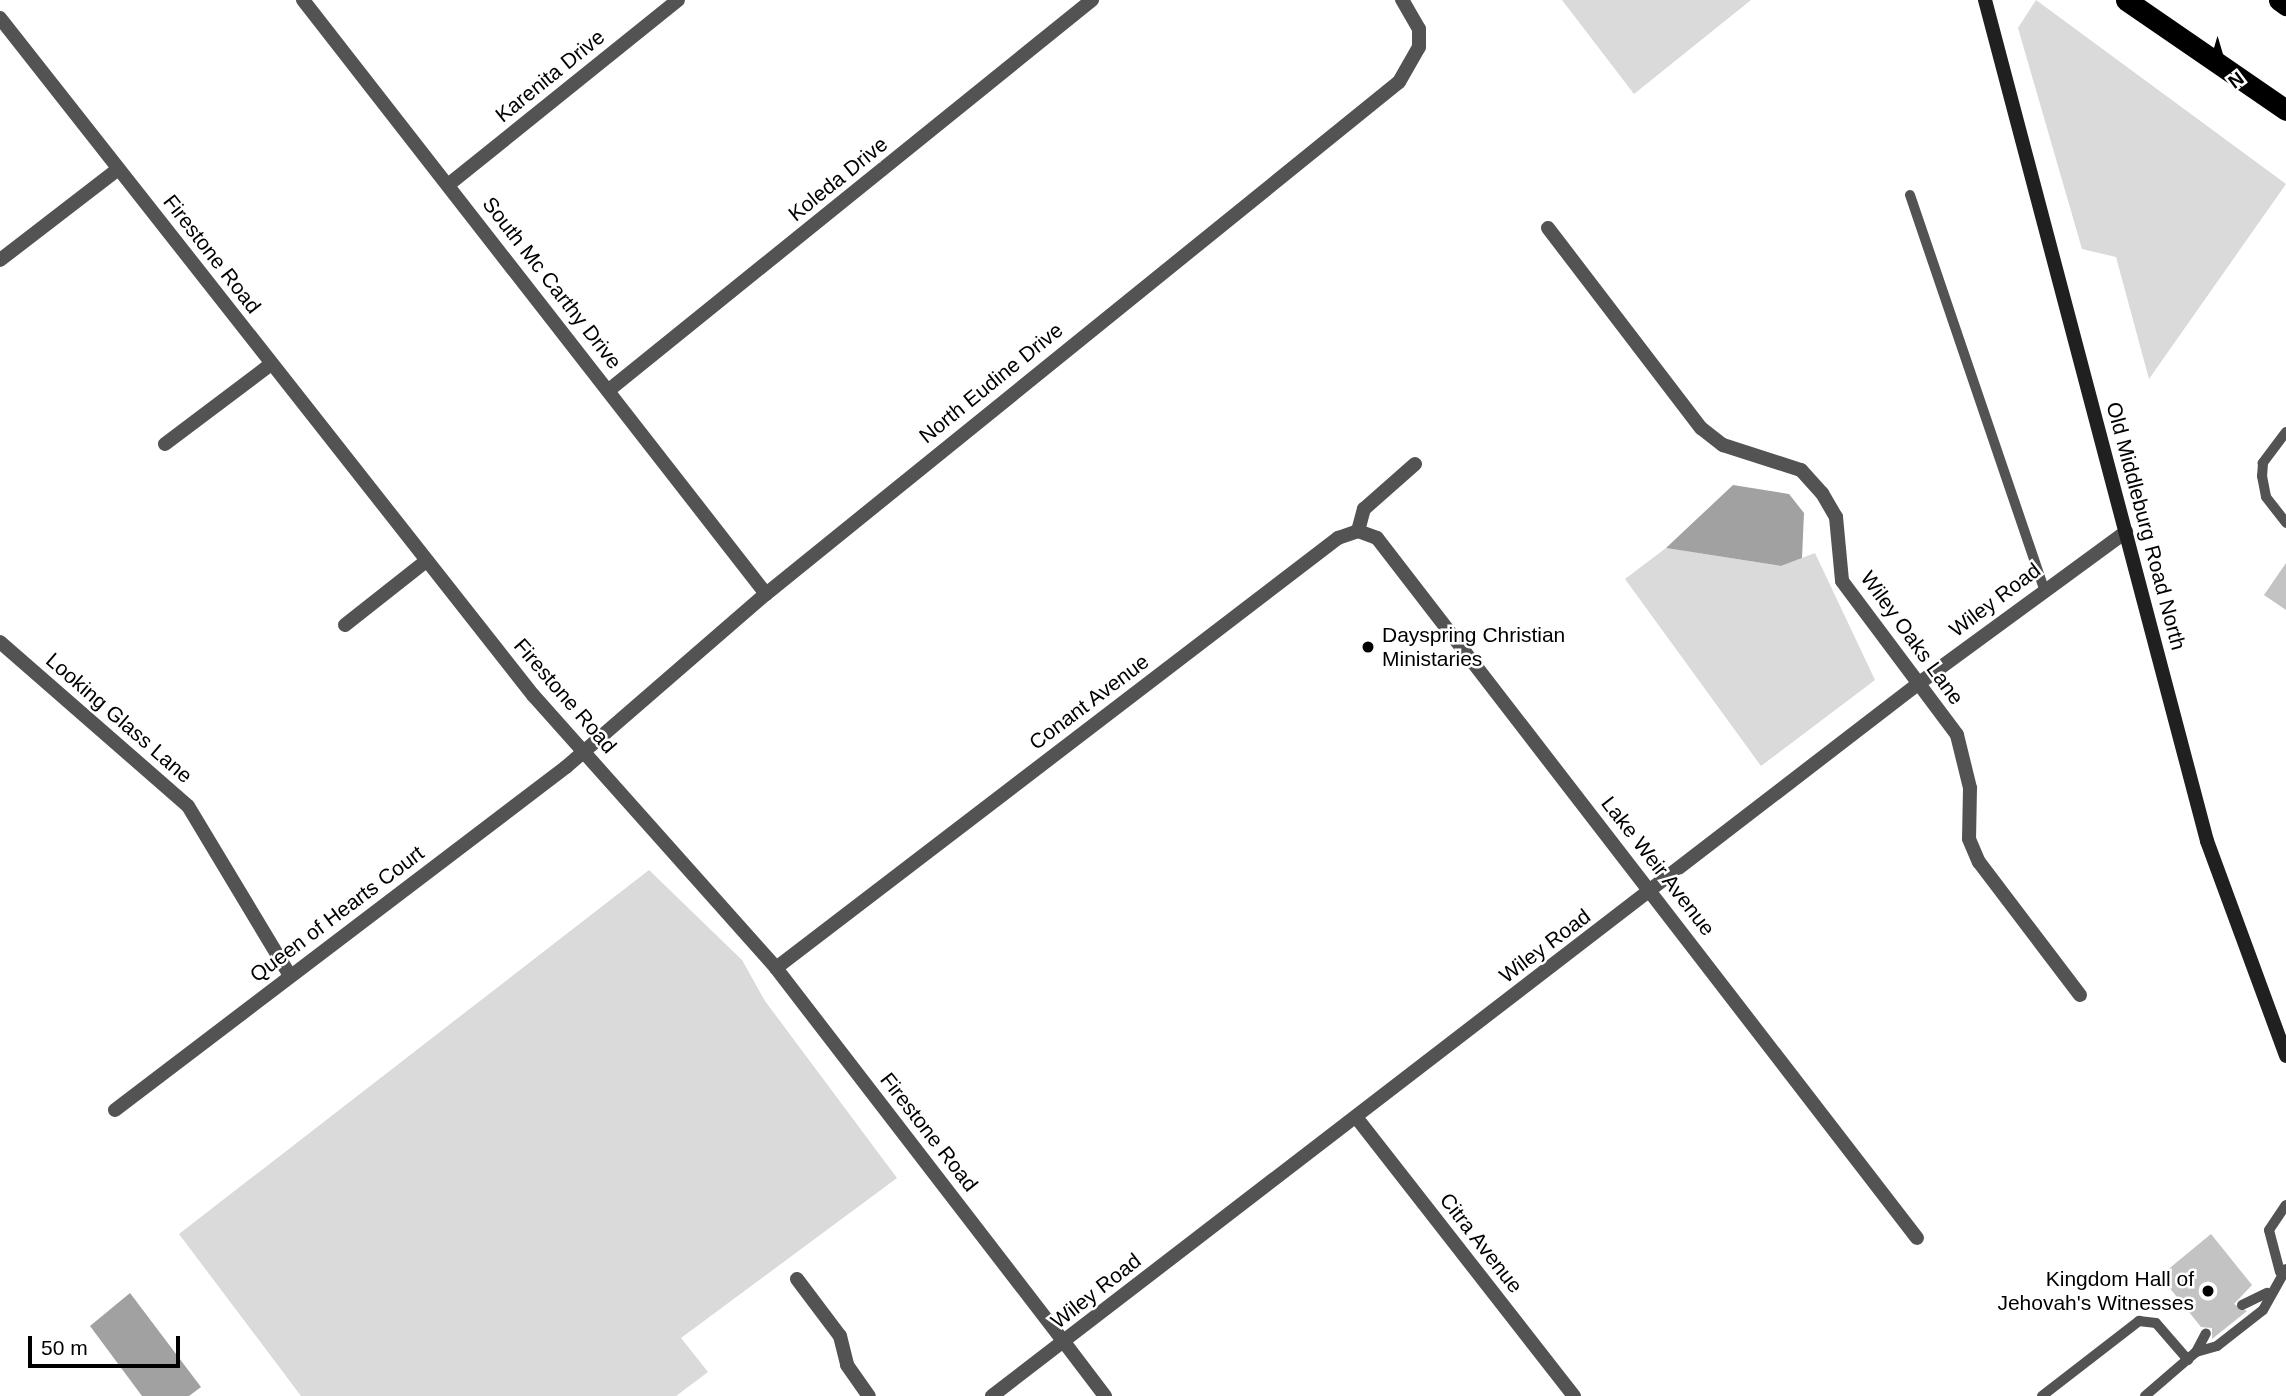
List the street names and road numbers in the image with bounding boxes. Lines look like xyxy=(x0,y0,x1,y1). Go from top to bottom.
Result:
street label: Karenita Drive xyxy=(490,24,610,128)
street label: Koleda Drive xyxy=(783,131,893,227)
street label: Firestone Road xyxy=(158,190,266,318)
street label: South Mc Carthy Drive xyxy=(477,192,627,374)
street label: North Eudine Drive xyxy=(914,317,1068,449)
street label: Old Middleburg Road North xyxy=(2101,399,2191,653)
street label: Wiley Road xyxy=(1945,558,2045,642)
street label: Wiley Oaks Lane xyxy=(1855,566,1969,710)
street label: Firestone Road xyxy=(508,634,622,758)
street label: Looking Glass Lane xyxy=(41,648,197,788)
street label: Conant Avenue xyxy=(1024,648,1154,756)
street label: Lake Weir Avenue xyxy=(1595,791,1721,941)
street label: Queen of Hearts Court xyxy=(245,840,429,988)
street label: Wiley Road xyxy=(1495,904,1595,988)
street label: Firestone Road xyxy=(875,1068,983,1196)
street label: Citra Avenue xyxy=(1434,1188,1528,1298)
street label: Wiley Road xyxy=(1046,1248,1146,1334)

